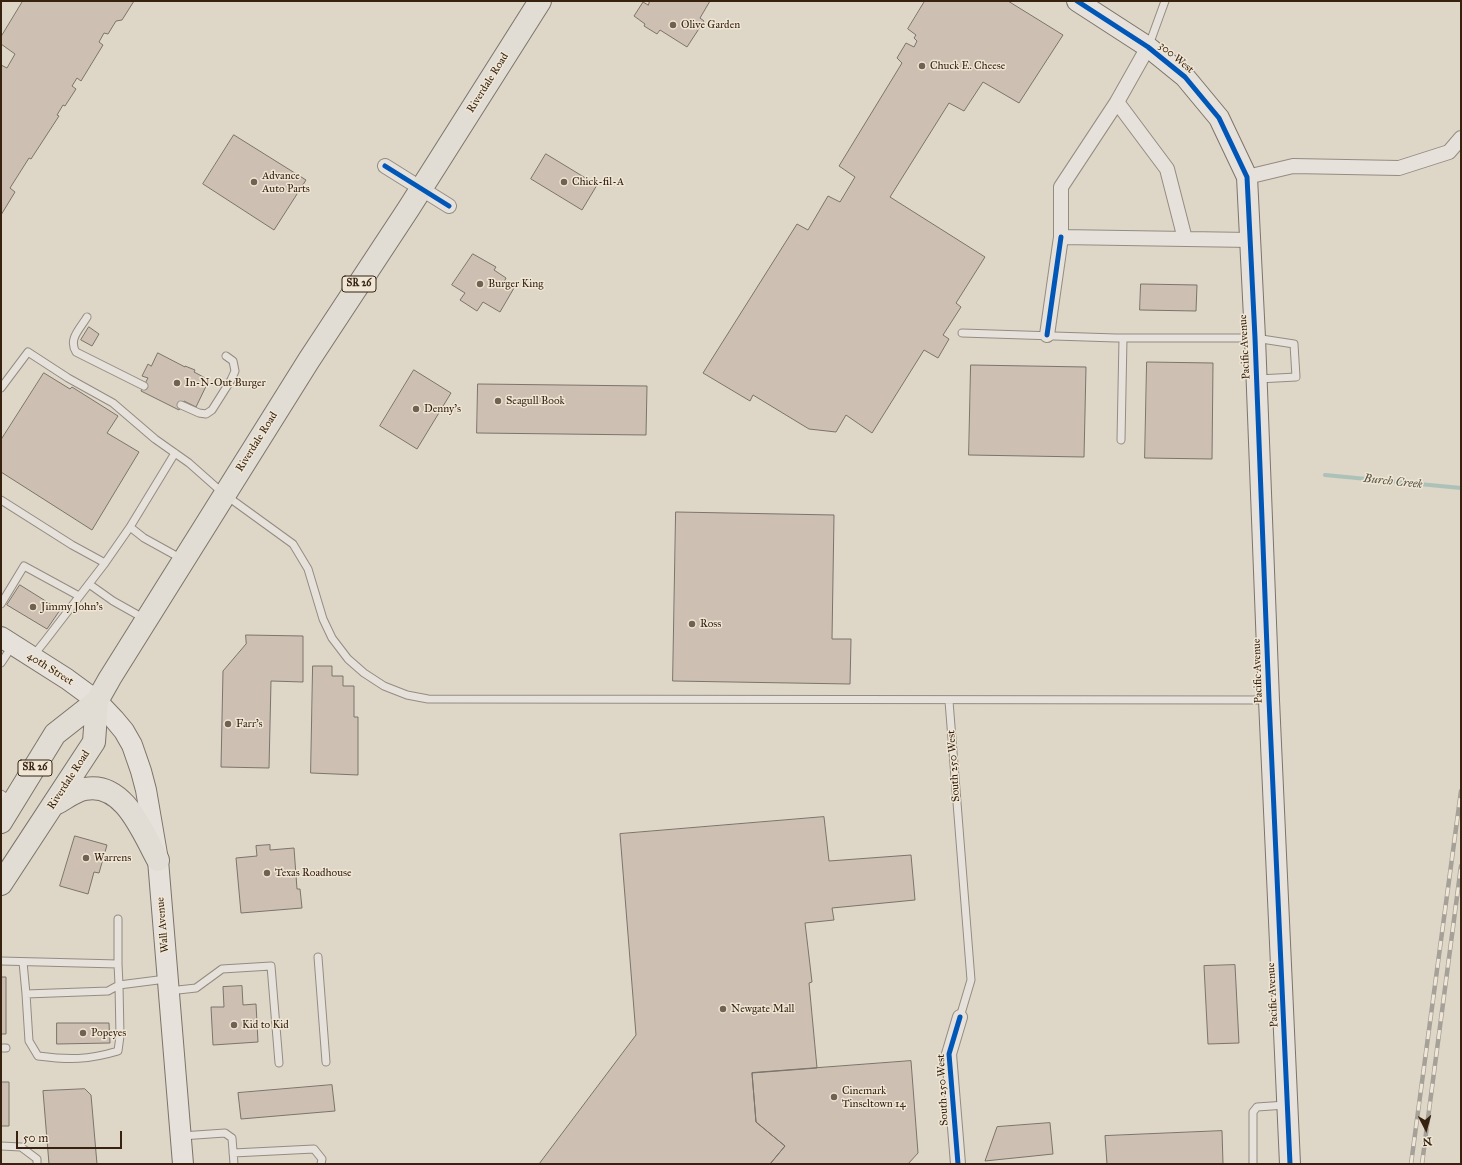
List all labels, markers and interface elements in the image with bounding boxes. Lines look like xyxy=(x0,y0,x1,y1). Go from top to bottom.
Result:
place label: Olive Garden xyxy=(681,18,740,32)
marker: Olive Garden xyxy=(668,20,678,30)
street label: 300 West xyxy=(1156,39,1196,77)
street label: Riverdale Road xyxy=(464,51,512,115)
place label: Chuck E. Cheese xyxy=(930,59,1005,73)
marker: Chuck E. Cheese xyxy=(917,61,927,71)
place label: Advance Auto Parts xyxy=(262,169,310,195)
place label: Chick-fil-A xyxy=(572,175,624,189)
marker: Advance Auto Parts xyxy=(249,177,259,187)
marker: Chick-fil-A xyxy=(559,177,569,187)
road number: SR 26 xyxy=(342,276,376,292)
place label: Burger King xyxy=(488,277,543,291)
marker: Burger King xyxy=(475,279,485,289)
street label: Pacific Avenue xyxy=(1237,314,1253,380)
place label: In-N-Out Burger xyxy=(185,376,266,390)
marker: In-N-Out Burger xyxy=(172,378,182,388)
place label: Seagull Book xyxy=(506,394,565,408)
marker: Seagull Book xyxy=(493,396,503,406)
place label: Denny's xyxy=(424,402,461,416)
marker: Denny's xyxy=(411,404,421,414)
street label: Riverdale Road xyxy=(233,410,281,474)
water label: Burch Creek xyxy=(1363,472,1423,492)
place label: Jimmy John's xyxy=(41,600,103,614)
marker: Jimmy John's xyxy=(28,602,38,612)
place label: Ross xyxy=(700,617,721,631)
marker: Ross xyxy=(687,619,697,629)
street label: Pacific Avenue xyxy=(1250,638,1266,704)
street label: 40th Street xyxy=(24,650,76,688)
place label: Farr's xyxy=(236,717,263,731)
marker: Farr's xyxy=(223,719,233,729)
street label: South 250 West xyxy=(945,730,963,802)
street label: Riverdale Road xyxy=(45,748,93,812)
road number: SR 26 xyxy=(18,760,52,776)
place label: Warrens xyxy=(94,851,131,865)
marker: Warrens xyxy=(81,853,91,863)
place label: Texas Roadhouse xyxy=(275,866,352,880)
marker: Texas Roadhouse xyxy=(262,868,272,878)
street label: Wall Avenue xyxy=(154,897,172,953)
street label: Pacific Avenue xyxy=(1265,962,1281,1028)
place label: Newgate Mall xyxy=(731,1002,794,1016)
marker: Newgate Mall xyxy=(718,1004,728,1014)
place label: Kid to Kid xyxy=(242,1018,289,1032)
marker: Kid to Kid xyxy=(229,1020,239,1030)
place label: Popeyes xyxy=(91,1026,126,1040)
marker: Popeyes xyxy=(78,1028,88,1038)
street label: South 250 West xyxy=(935,1054,951,1126)
place label: Cinemark Tinseltown 14 xyxy=(842,1084,906,1110)
marker: Cinemark Tinseltown 14 xyxy=(829,1092,839,1102)
north arrow xyxy=(1406,1109,1446,1149)
scale bar xyxy=(18,1123,124,1149)
text: 50 m xyxy=(23,1131,48,1145)
text: N xyxy=(1422,1134,1433,1148)

